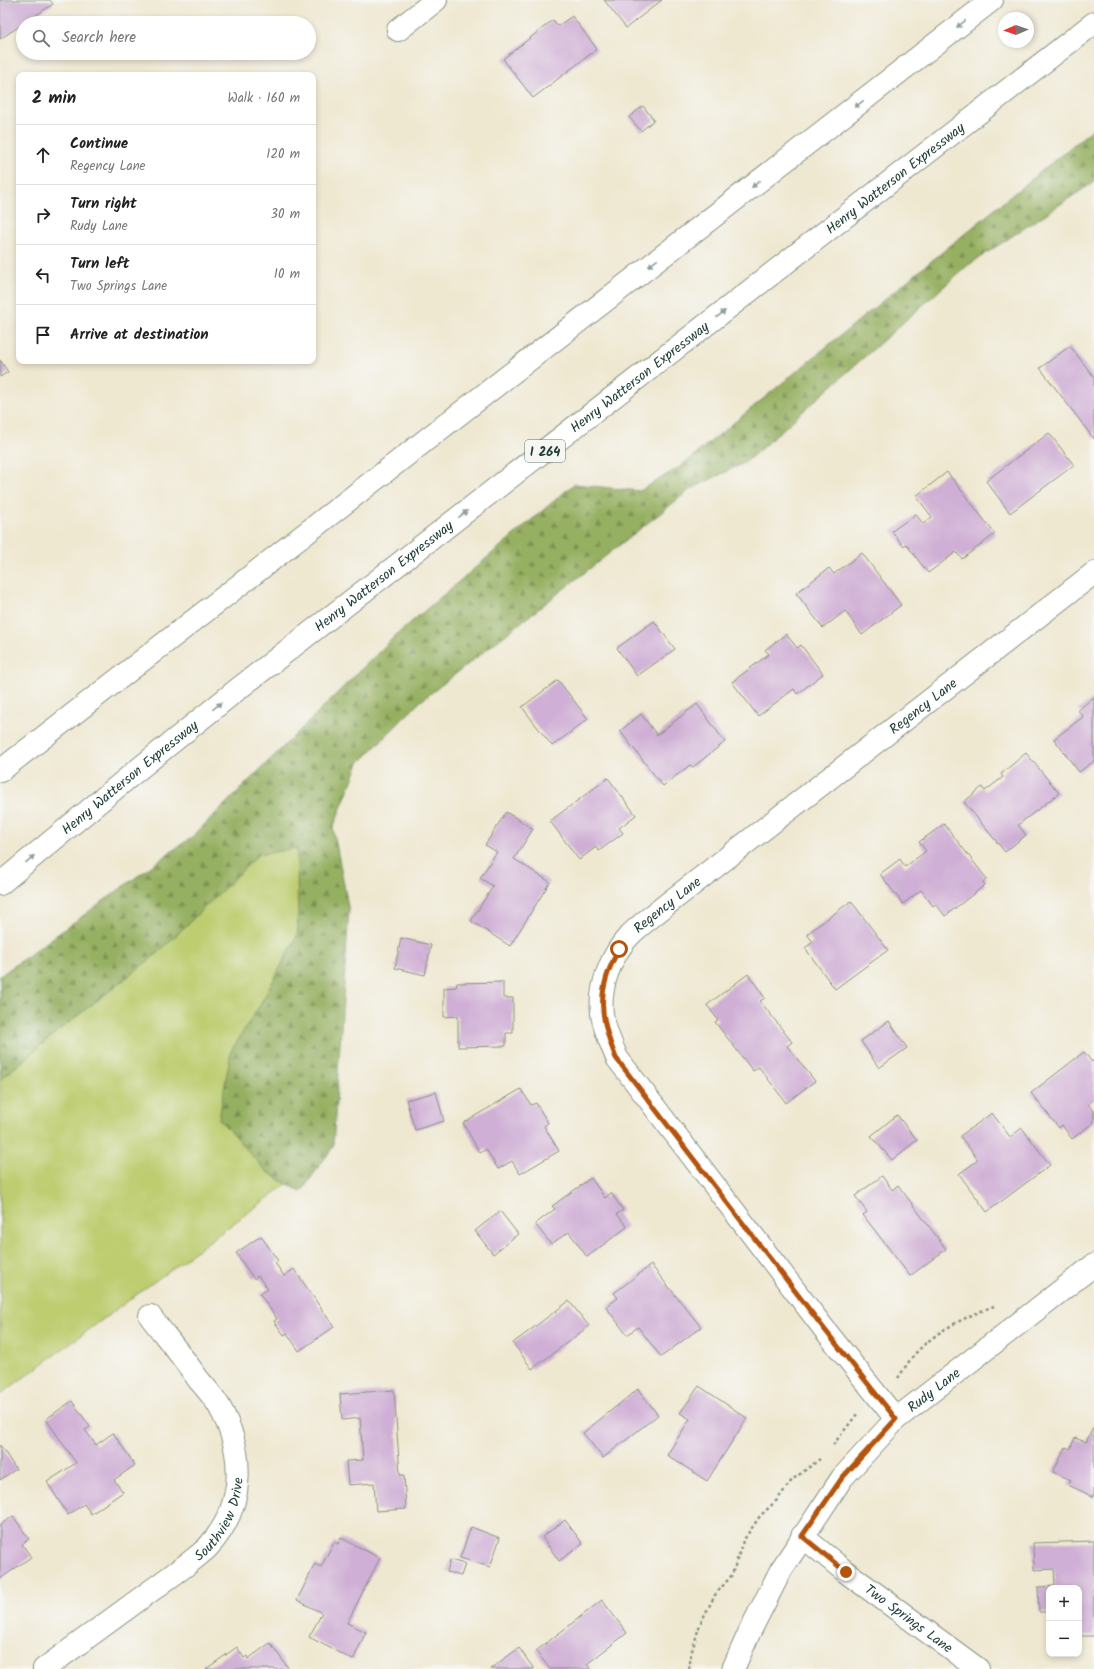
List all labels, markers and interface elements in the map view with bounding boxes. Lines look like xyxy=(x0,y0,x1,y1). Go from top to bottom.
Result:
north arrow xyxy=(998,12,1034,48)
search box xyxy=(16,16,316,60)
one-way arrow xyxy=(956,20,967,28)
text: Search here xyxy=(62,26,136,50)
icon: search xyxy=(30,27,52,49)
text: 2 min xyxy=(32,85,76,112)
text: Walk · 160 m xyxy=(228,88,300,109)
one-way arrow xyxy=(853,99,864,108)
street label: Henry Watterson Expressway xyxy=(821,117,970,240)
text: Continue xyxy=(70,132,128,156)
icon: ahead xyxy=(32,144,54,166)
text: 120 m xyxy=(266,144,300,165)
text: Regency Lane xyxy=(70,156,145,177)
one-way arrow xyxy=(750,179,761,188)
text: Turn right xyxy=(70,192,137,216)
icon: right xyxy=(32,204,54,226)
text: 30 m xyxy=(271,204,300,225)
text: Rudy Lane xyxy=(70,216,128,237)
text: Turn left xyxy=(70,252,130,276)
one-way arrow xyxy=(648,259,659,268)
icon: left xyxy=(32,264,54,286)
text: 10 m xyxy=(274,264,300,285)
text: Two Springs Lane xyxy=(70,276,167,297)
one-way arrow xyxy=(715,309,726,318)
street label: Henry Watterson Expressway xyxy=(566,316,714,439)
text: Arrive at destination xyxy=(70,323,209,347)
icon: arrive xyxy=(32,324,54,346)
road number: I 264 xyxy=(525,440,565,462)
one-way arrow xyxy=(458,510,469,518)
street label: Henry Watterson Expressway xyxy=(310,515,459,638)
street label: Regency Lane xyxy=(885,673,963,740)
one-way arrow xyxy=(212,701,223,710)
street label: Henry Watterson Expressway xyxy=(57,715,204,841)
one-way arrow xyxy=(25,855,35,864)
street label: Regency Lane xyxy=(629,871,707,939)
route start xyxy=(610,940,628,958)
street label: Rudy Lane xyxy=(903,1362,966,1418)
street label: Southview Drive xyxy=(190,1476,250,1567)
route end xyxy=(837,1563,855,1581)
street label: Two Springs Lane xyxy=(860,1579,958,1659)
map controls xyxy=(1046,1585,1082,1657)
button: + xyxy=(1046,1585,1082,1621)
button: − xyxy=(1046,1621,1082,1657)

